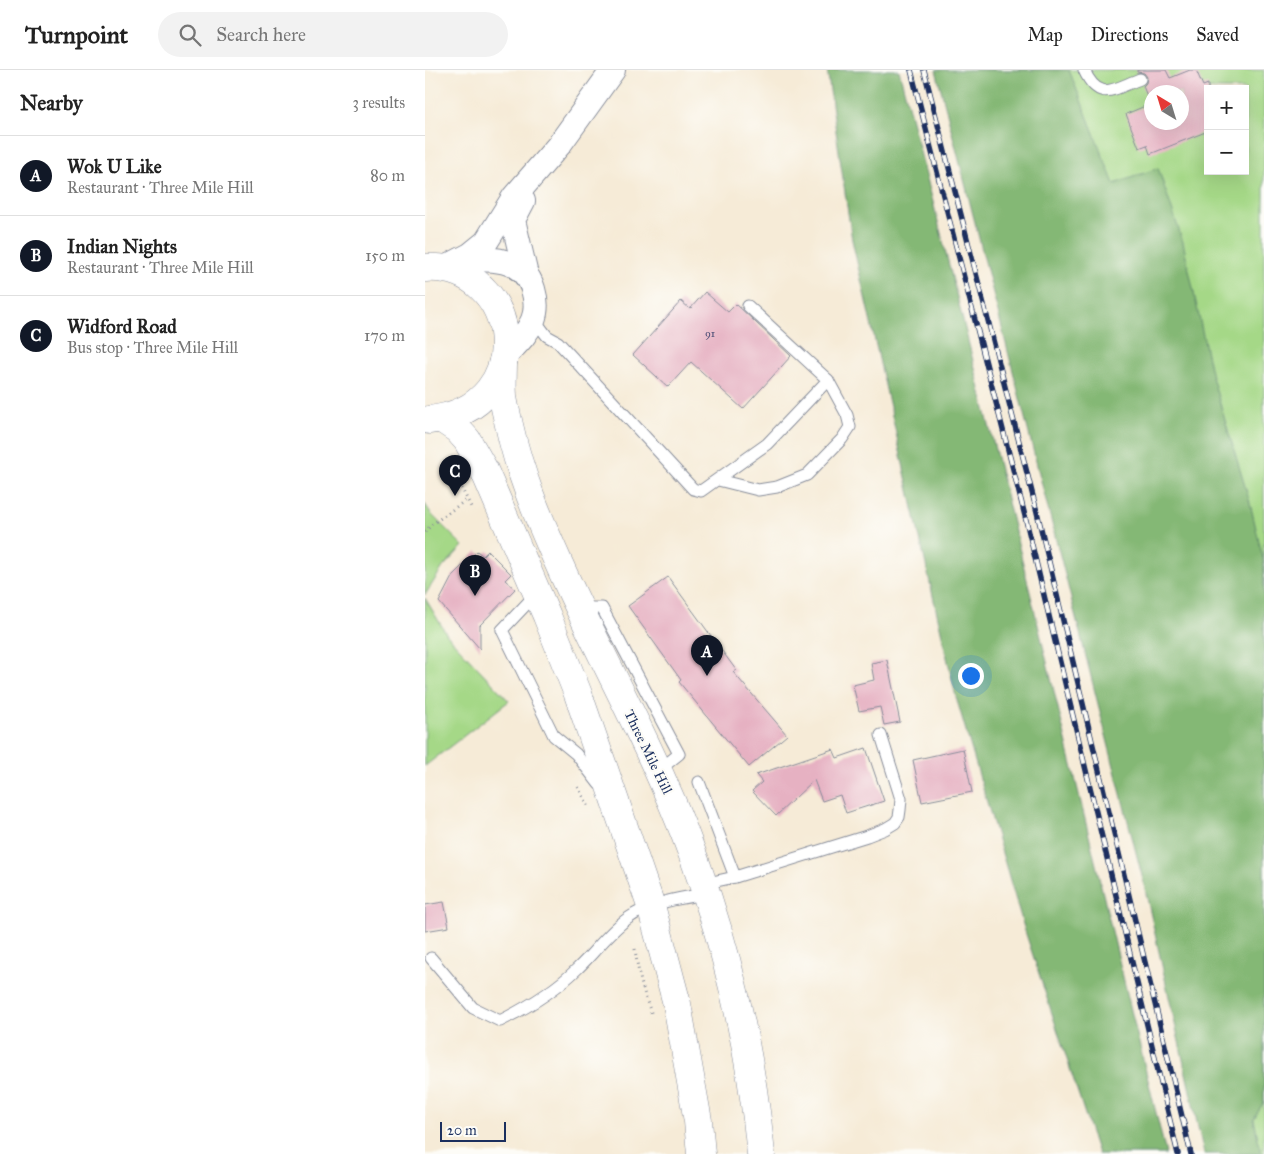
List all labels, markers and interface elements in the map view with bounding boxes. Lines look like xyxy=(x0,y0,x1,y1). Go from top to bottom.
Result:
search box xyxy=(158,12,508,57)
text: Turnpoint xyxy=(25,20,128,50)
icon: search xyxy=(176,21,204,49)
text: Search here xyxy=(216,23,306,46)
text: Map xyxy=(1027,24,1063,46)
text: Directions xyxy=(1091,24,1168,46)
text: Saved xyxy=(1196,24,1239,46)
north arrow xyxy=(1144,85,1189,130)
map controls xyxy=(1204,85,1249,175)
button: + xyxy=(1204,85,1249,130)
text: Nearby xyxy=(20,90,83,116)
text: 3 results xyxy=(352,93,405,112)
button: − xyxy=(1204,130,1249,175)
text: Wok U Like xyxy=(67,155,162,178)
text: A xyxy=(31,166,41,185)
text: 80 m xyxy=(370,166,405,185)
text: Restaurant · Three Mile Hill xyxy=(67,178,254,197)
text: Indian Nights xyxy=(67,235,177,258)
text: B xyxy=(31,246,41,265)
text: 150 m xyxy=(365,246,405,265)
text: Restaurant · Three Mile Hill xyxy=(67,258,254,277)
text: Widford Road xyxy=(67,315,177,338)
text: C xyxy=(31,326,41,345)
text: 170 m xyxy=(364,326,405,345)
house number: 91 xyxy=(705,327,715,340)
text: Bus stop · Three Mile Hill xyxy=(67,338,238,357)
pin: C xyxy=(439,455,471,496)
pin: B xyxy=(459,555,491,596)
pin: A xyxy=(691,635,723,676)
your location xyxy=(958,663,984,689)
street label: Three Mile Hill xyxy=(620,707,676,797)
scale bar xyxy=(440,1119,506,1142)
text: 20 m xyxy=(447,1122,477,1139)

